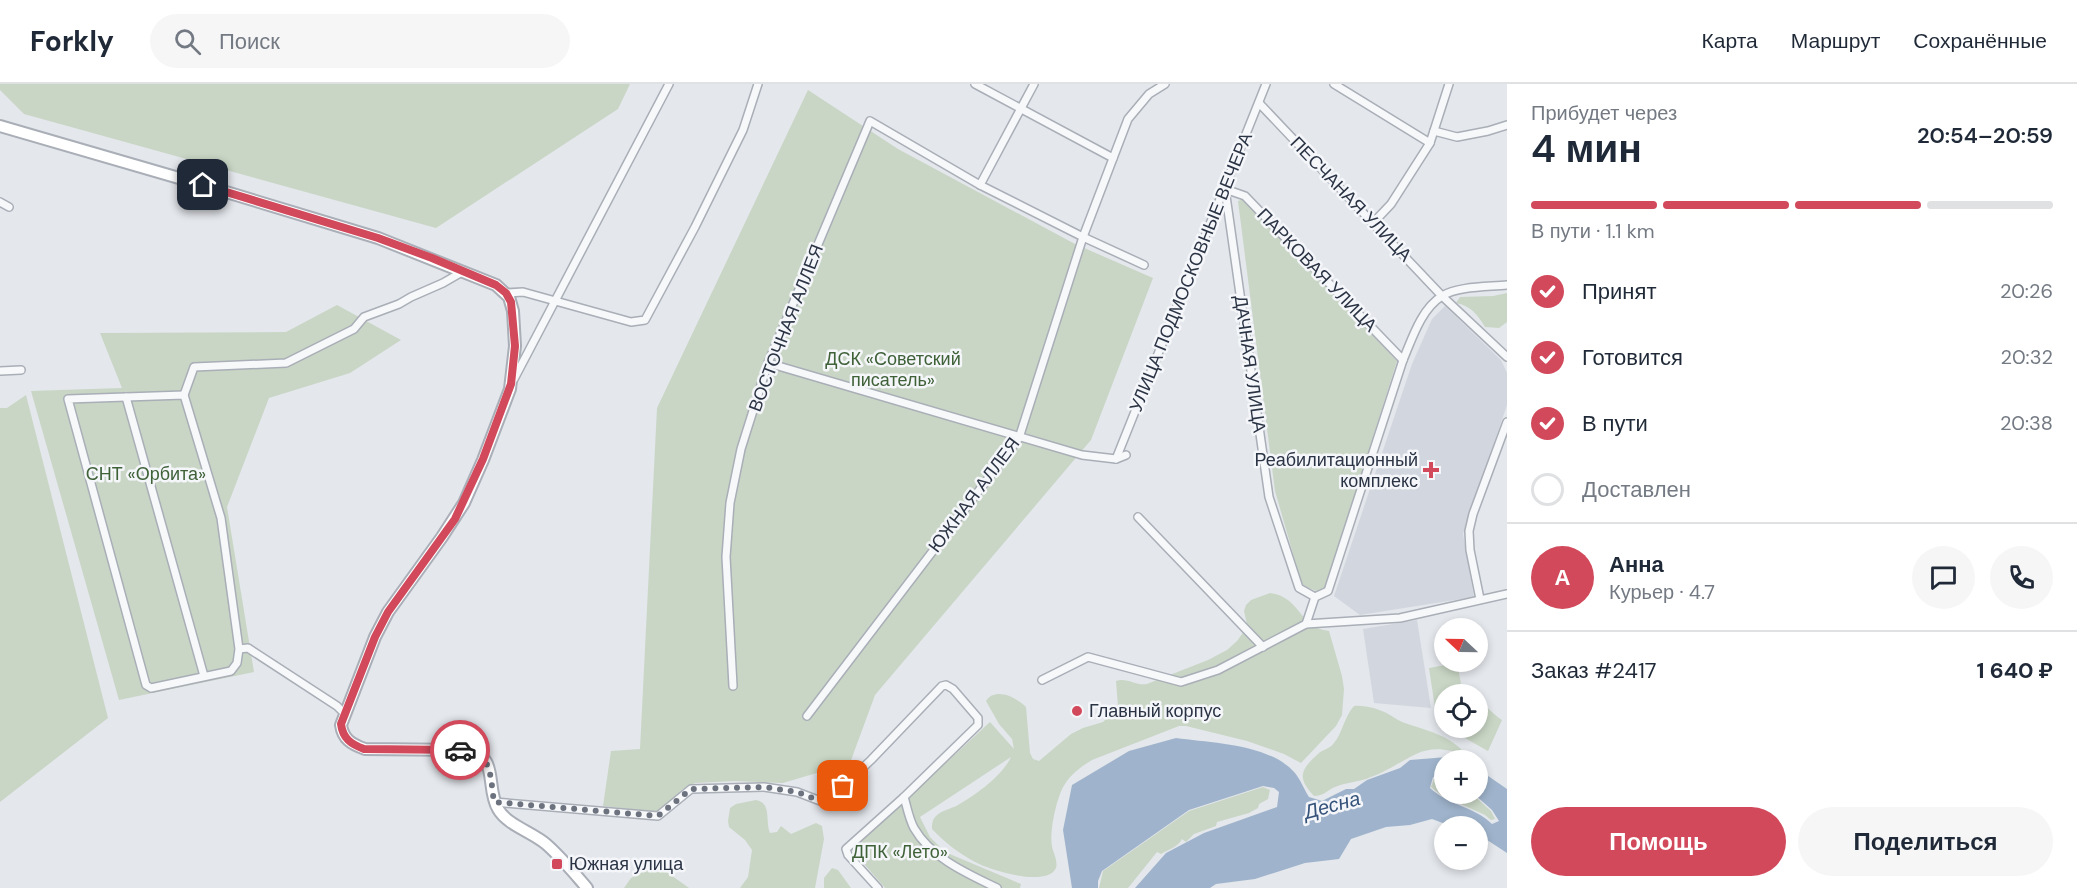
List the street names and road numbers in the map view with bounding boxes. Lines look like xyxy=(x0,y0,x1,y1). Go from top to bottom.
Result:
street label: УЛИЦА ПОДМОСКОВНЫЕ ВЕЧЕРА xyxy=(1124,129,1258,415)
street label: ПЕСЧАНАЯ УЛИЦА xyxy=(1285,131,1417,267)
street label: ПАРКОВАЯ УЛИЦА xyxy=(1252,203,1382,337)
street label: ВОСТОЧНАЯ АЛЛЕЯ xyxy=(743,241,829,415)
street label: ДАЧНАЯ УЛИЦА xyxy=(1228,294,1272,434)
street label: ЮЖНАЯ АЛЛЕЯ xyxy=(923,433,1025,557)

